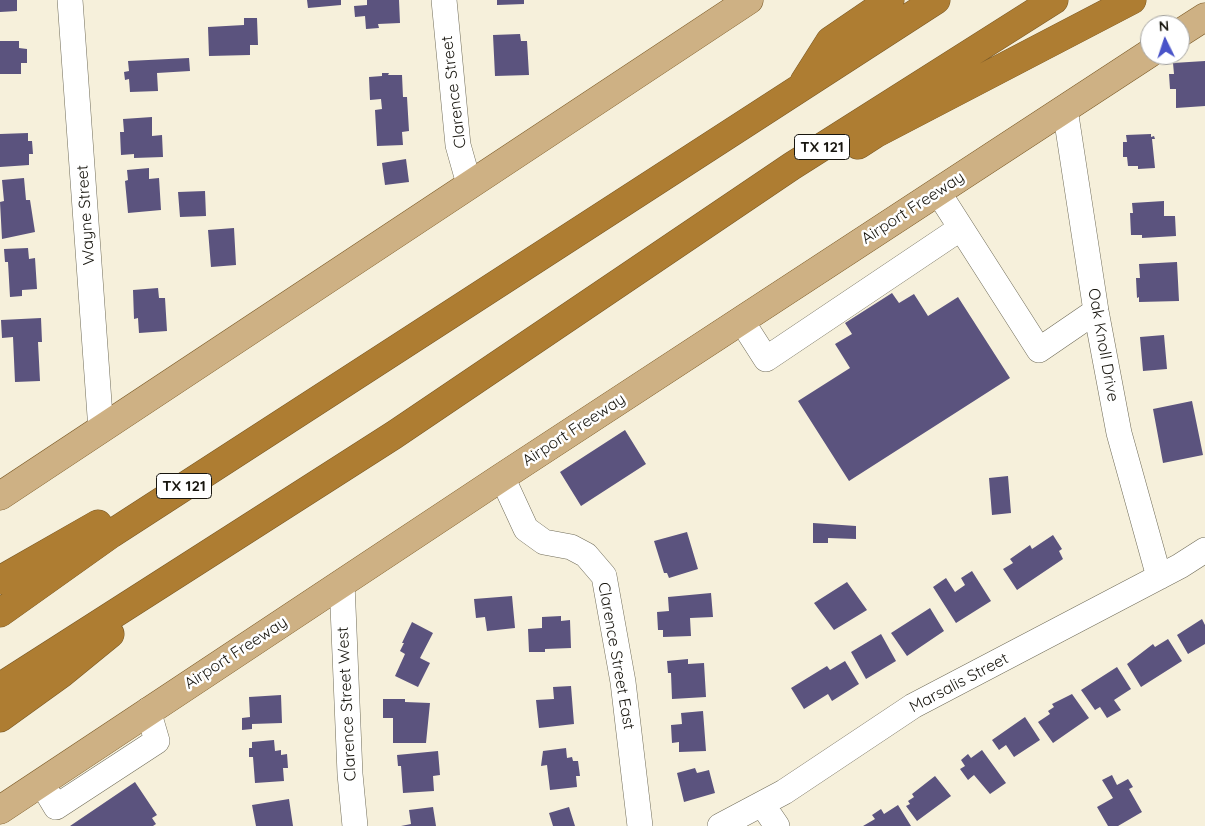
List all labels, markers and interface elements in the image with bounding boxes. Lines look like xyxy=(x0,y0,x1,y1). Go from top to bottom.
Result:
north arrow xyxy=(1140,15,1190,65)
text: N xyxy=(1158,17,1170,35)
street label: Clarence Street xyxy=(438,35,470,149)
road number: TX 121 xyxy=(794,134,850,160)
street label: Wayne Street xyxy=(73,164,99,266)
street label: Airport Freeway xyxy=(858,168,968,248)
street label: Oak Knoll Drive xyxy=(1084,287,1122,403)
street label: Airport Freeway xyxy=(519,390,629,470)
road number: TX 121 xyxy=(156,474,212,498)
street label: Clarence Street East xyxy=(594,581,638,731)
street label: Airport Freeway xyxy=(181,613,291,693)
street label: Clarence Street West xyxy=(333,626,361,782)
street label: Marsalis Street xyxy=(906,649,1012,717)

